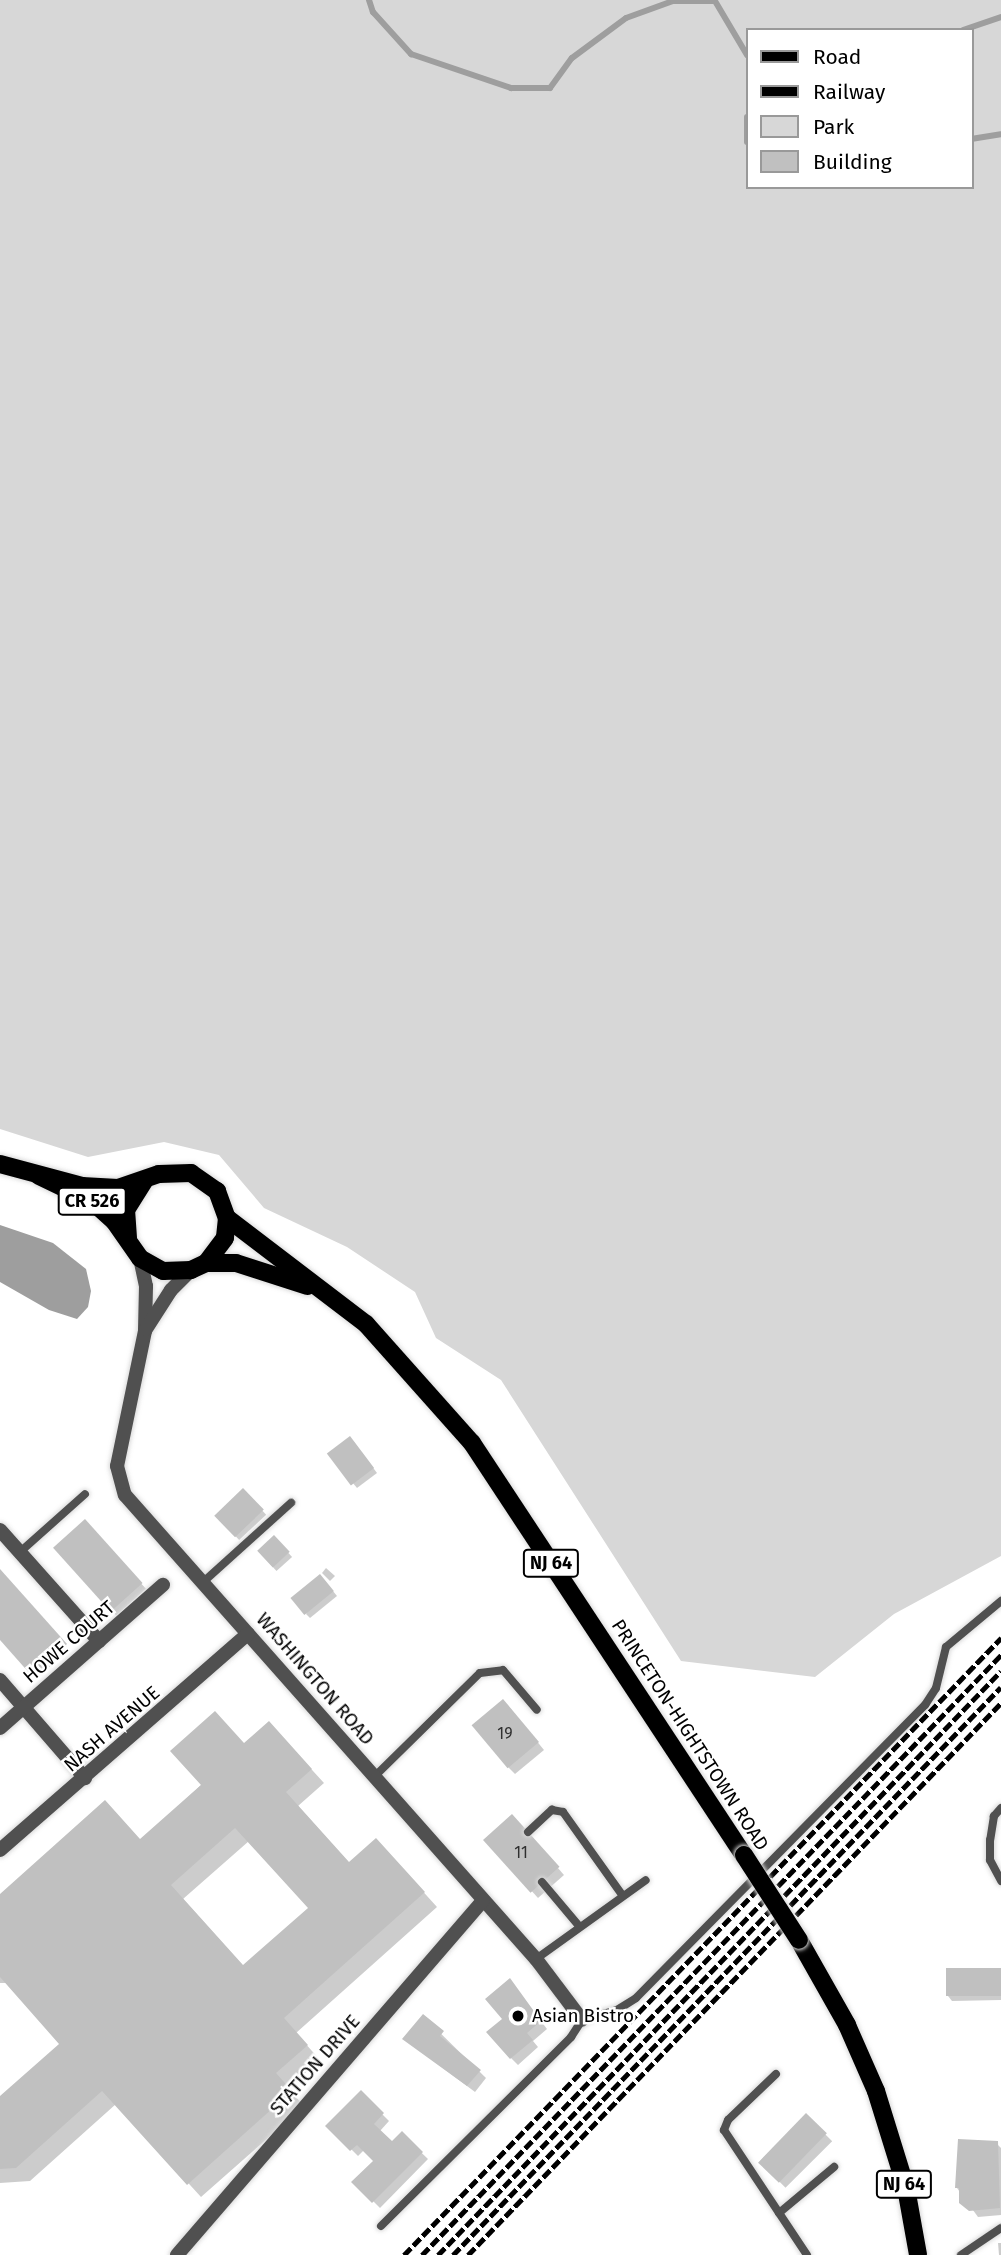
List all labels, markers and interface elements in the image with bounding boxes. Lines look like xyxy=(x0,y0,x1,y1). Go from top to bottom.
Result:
legend xyxy=(746,28,973,189)
text: Road xyxy=(813,44,861,70)
text: Railway xyxy=(813,79,885,105)
text: Park xyxy=(813,114,854,140)
text: Building xyxy=(813,149,892,175)
road number: CR 526 xyxy=(57,1186,127,1216)
road number: NJ 64 xyxy=(521,1548,581,1578)
street label: HOWE COURT xyxy=(19,1596,119,1688)
street label: WASHINGTON ROAD xyxy=(251,1608,379,1750)
street label: PRINCETON-HIGHTSTOWN ROAD xyxy=(607,1615,773,1855)
street label: NASH AVENUE xyxy=(60,1681,164,1777)
house number: 19 xyxy=(497,1724,513,1744)
house number: 11 xyxy=(514,1843,528,1863)
place label: Asian Bistro xyxy=(532,2005,634,2027)
marker: Asian Bistro xyxy=(510,2008,526,2024)
street label: STATION DRIVE xyxy=(265,2010,365,2120)
road number: NJ 64 xyxy=(874,2170,934,2198)

